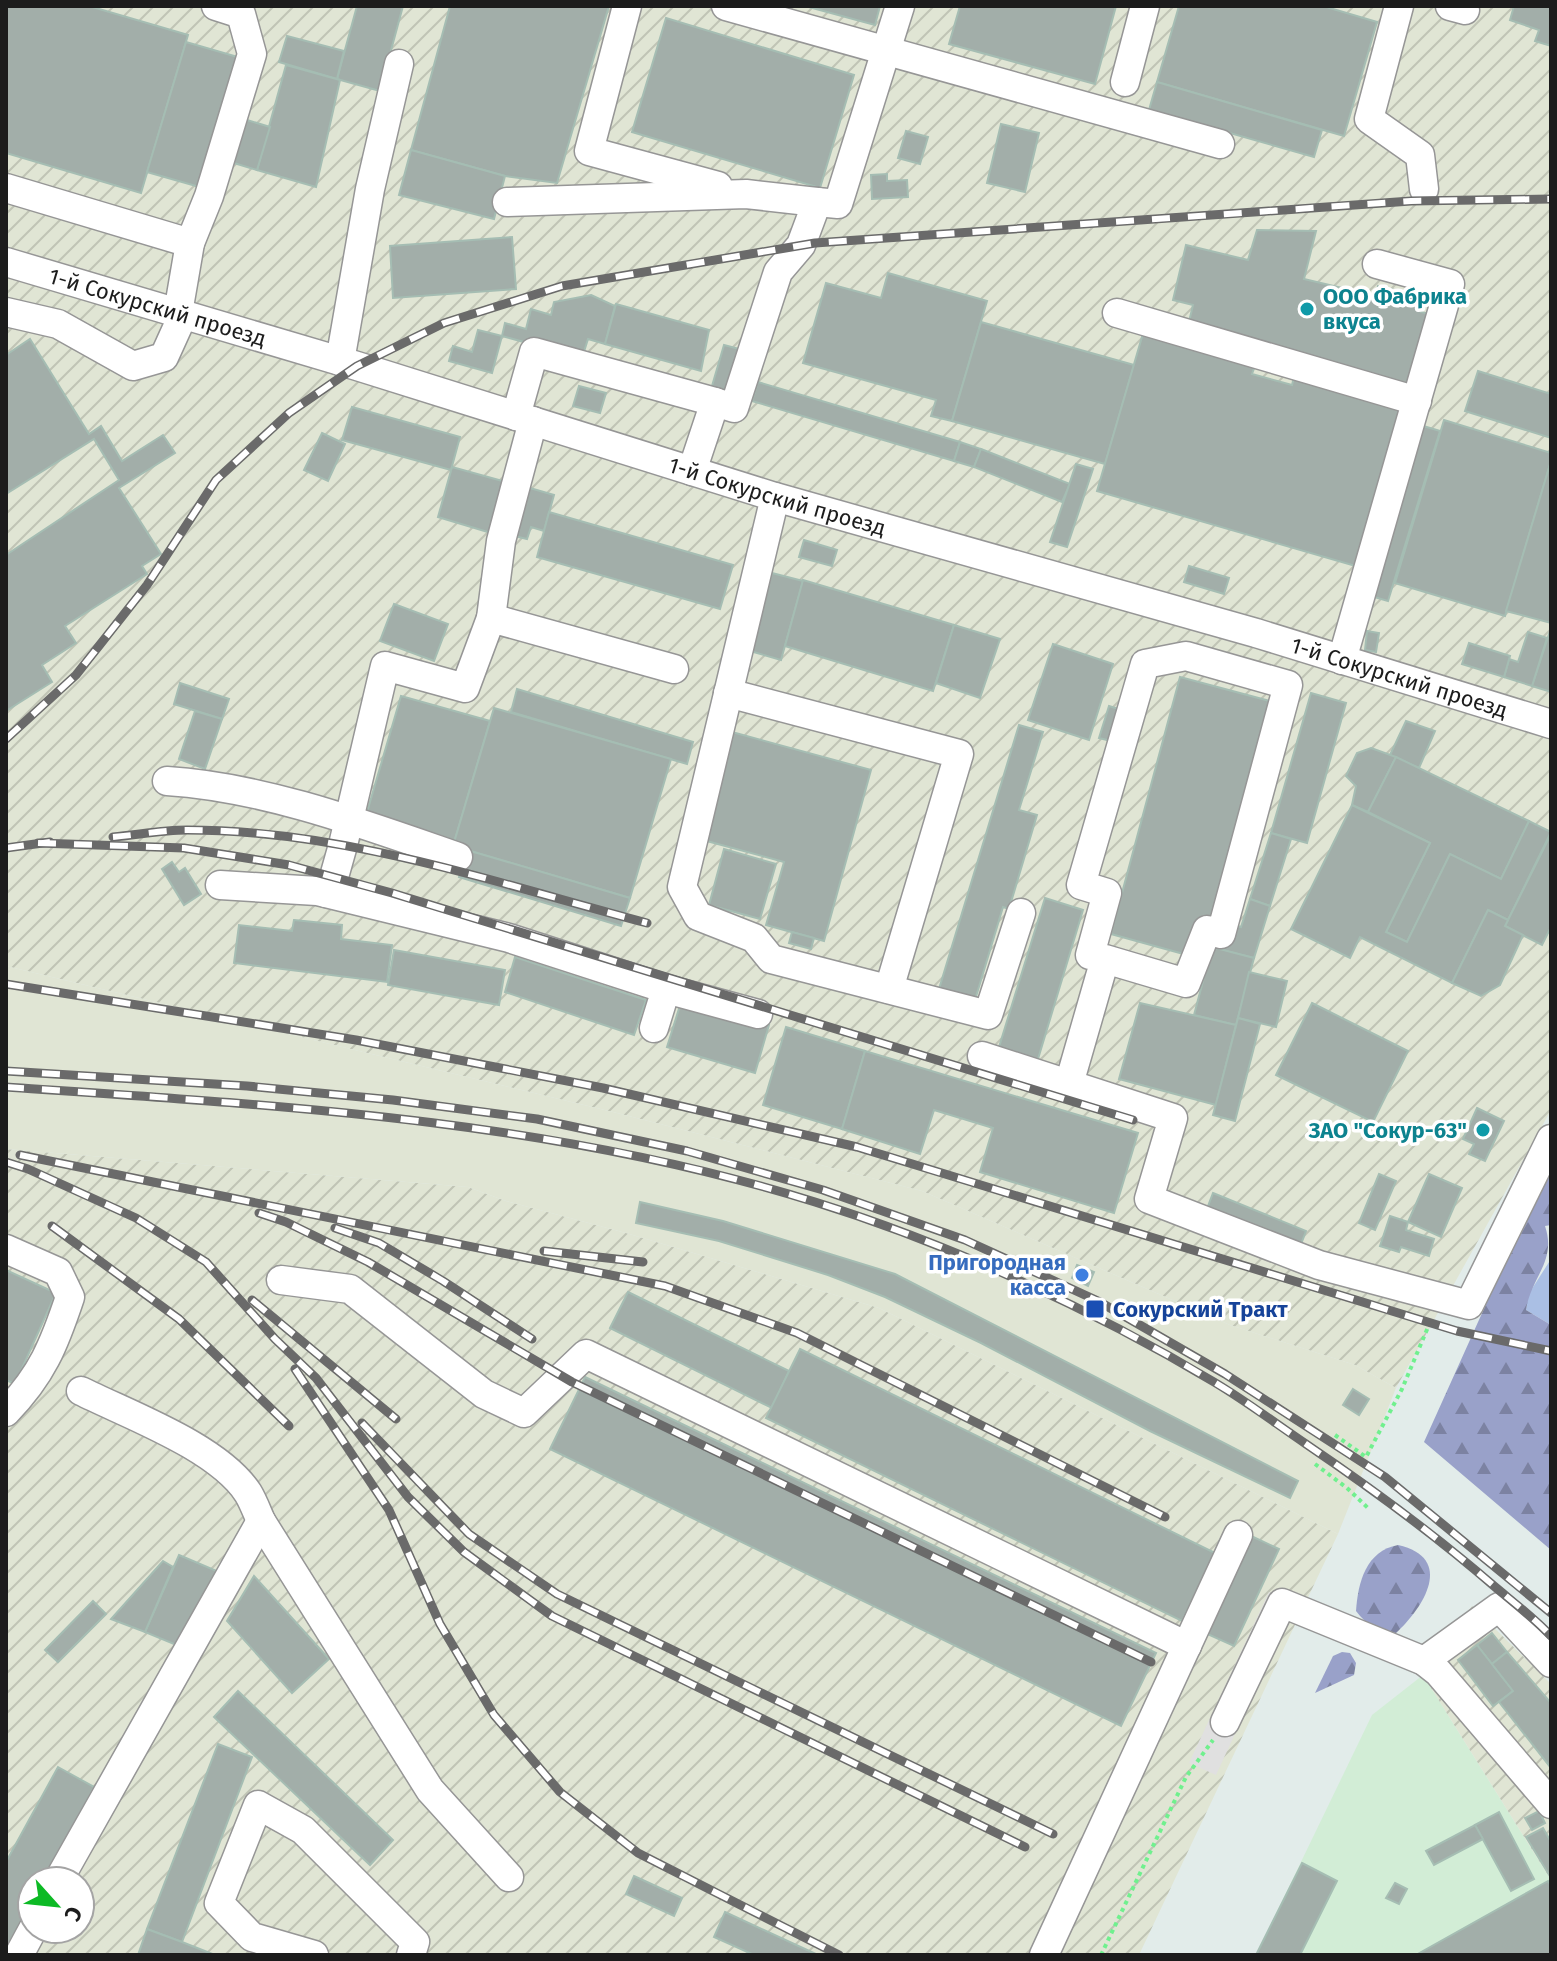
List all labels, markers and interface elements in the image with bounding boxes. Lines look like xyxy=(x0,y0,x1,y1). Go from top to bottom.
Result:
street label: 1-й Сокурский проезд xyxy=(46,262,269,352)
place label: ООО Фабрика вкуса xyxy=(1323,283,1467,335)
marker: ООО Фабрика вкуса xyxy=(1298,300,1316,318)
street label: 1-й Сокурский проезд xyxy=(665,451,889,541)
street label: 1-й Сокурский проезд xyxy=(1288,631,1511,723)
place label: ЗАО "Сокур-63" xyxy=(1307,1117,1467,1144)
marker: ЗАО "Сокур-63" xyxy=(1474,1121,1492,1139)
place label: Пригородная касса xyxy=(928,1249,1066,1301)
marker: Пригородная касса xyxy=(1073,1266,1091,1284)
place label: Сокурский Тракт xyxy=(1113,1296,1288,1323)
marker: Сокурский Тракт xyxy=(1084,1298,1106,1320)
north arrow xyxy=(16,1865,96,1945)
text: С xyxy=(58,1902,88,1926)

